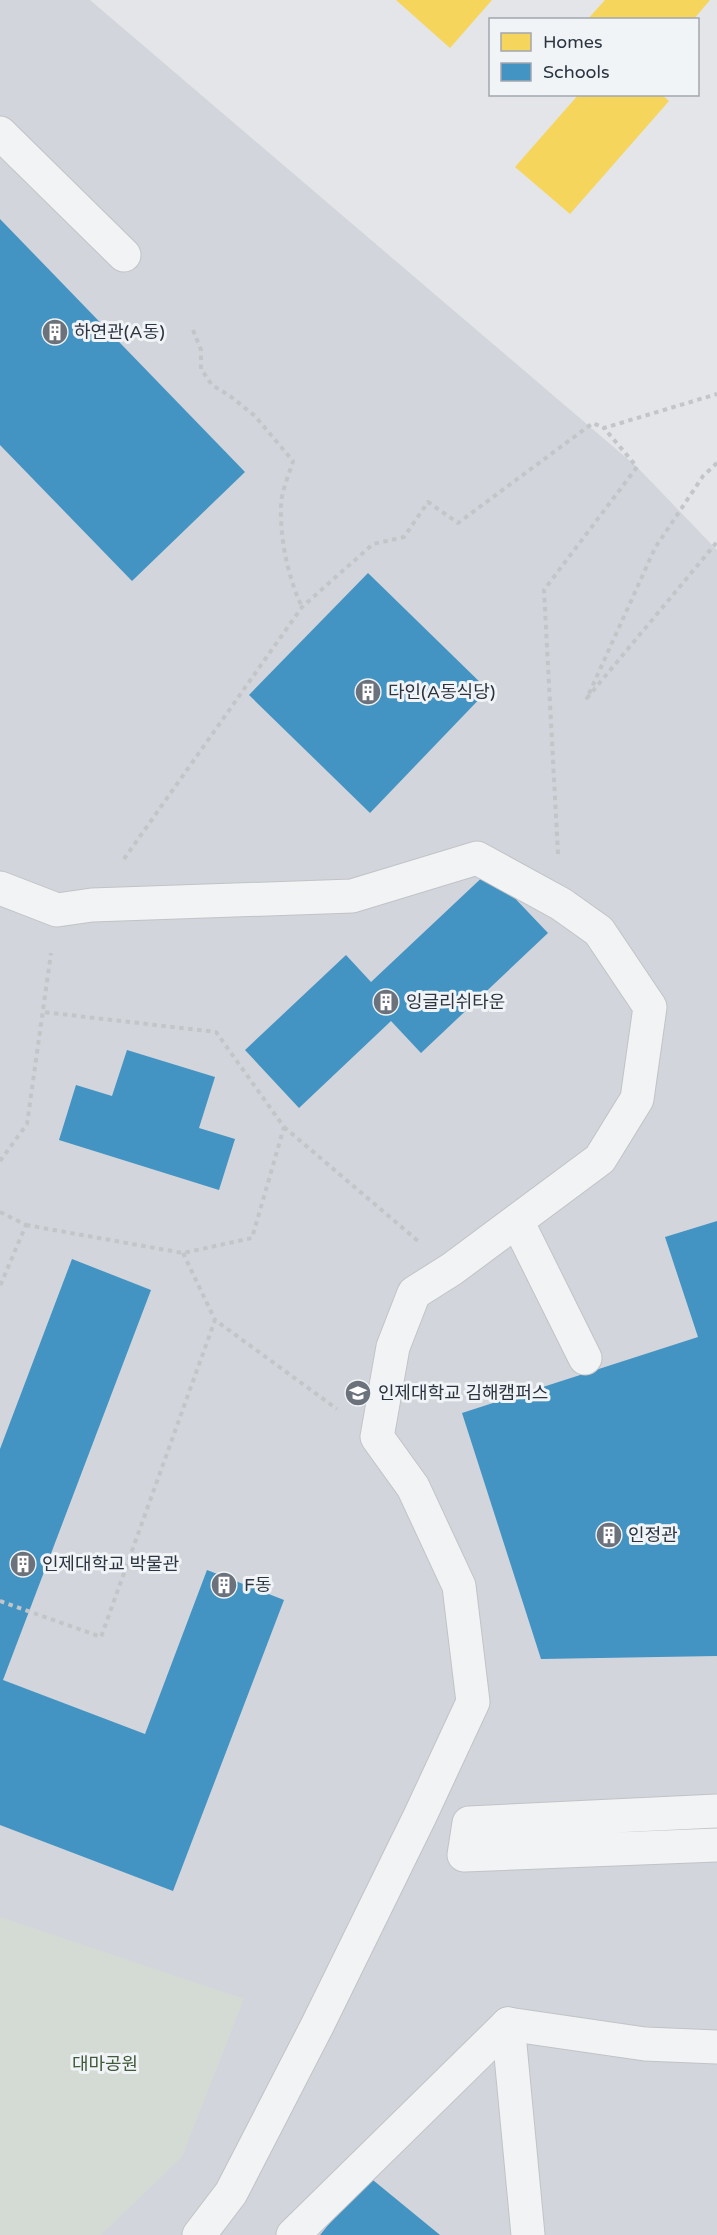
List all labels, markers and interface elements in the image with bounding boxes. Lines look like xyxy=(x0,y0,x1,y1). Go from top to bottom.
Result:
legend xyxy=(489,18,699,96)
text: Homes xyxy=(543,31,603,53)
text: Schools xyxy=(543,61,610,83)
building icon: 하연관(A동) xyxy=(40,317,70,347)
place label: 하연관(A동) xyxy=(74,321,165,343)
building icon: 다인(A동식당) xyxy=(353,677,383,707)
place label: 다인(A동식당) xyxy=(388,681,495,703)
building icon: 잉글리쉬타운 xyxy=(371,987,401,1017)
place label: 잉글리쉬타운 xyxy=(406,991,505,1013)
school or university icon: 인제대학교 김해캠퍼스 xyxy=(343,1378,373,1408)
place label: 인제대학교 김해캠퍼스 xyxy=(378,1382,548,1404)
building icon: 인정관 xyxy=(594,1520,624,1550)
place label: 인정관 xyxy=(628,1524,678,1546)
building icon: 인제대학교 박물관 xyxy=(8,1549,38,1579)
place label: 인제대학교 박물관 xyxy=(42,1553,180,1575)
building icon: F동 xyxy=(209,1570,239,1600)
place label: F동 xyxy=(244,1574,272,1596)
park label: 대마공원 xyxy=(72,2053,138,2075)

